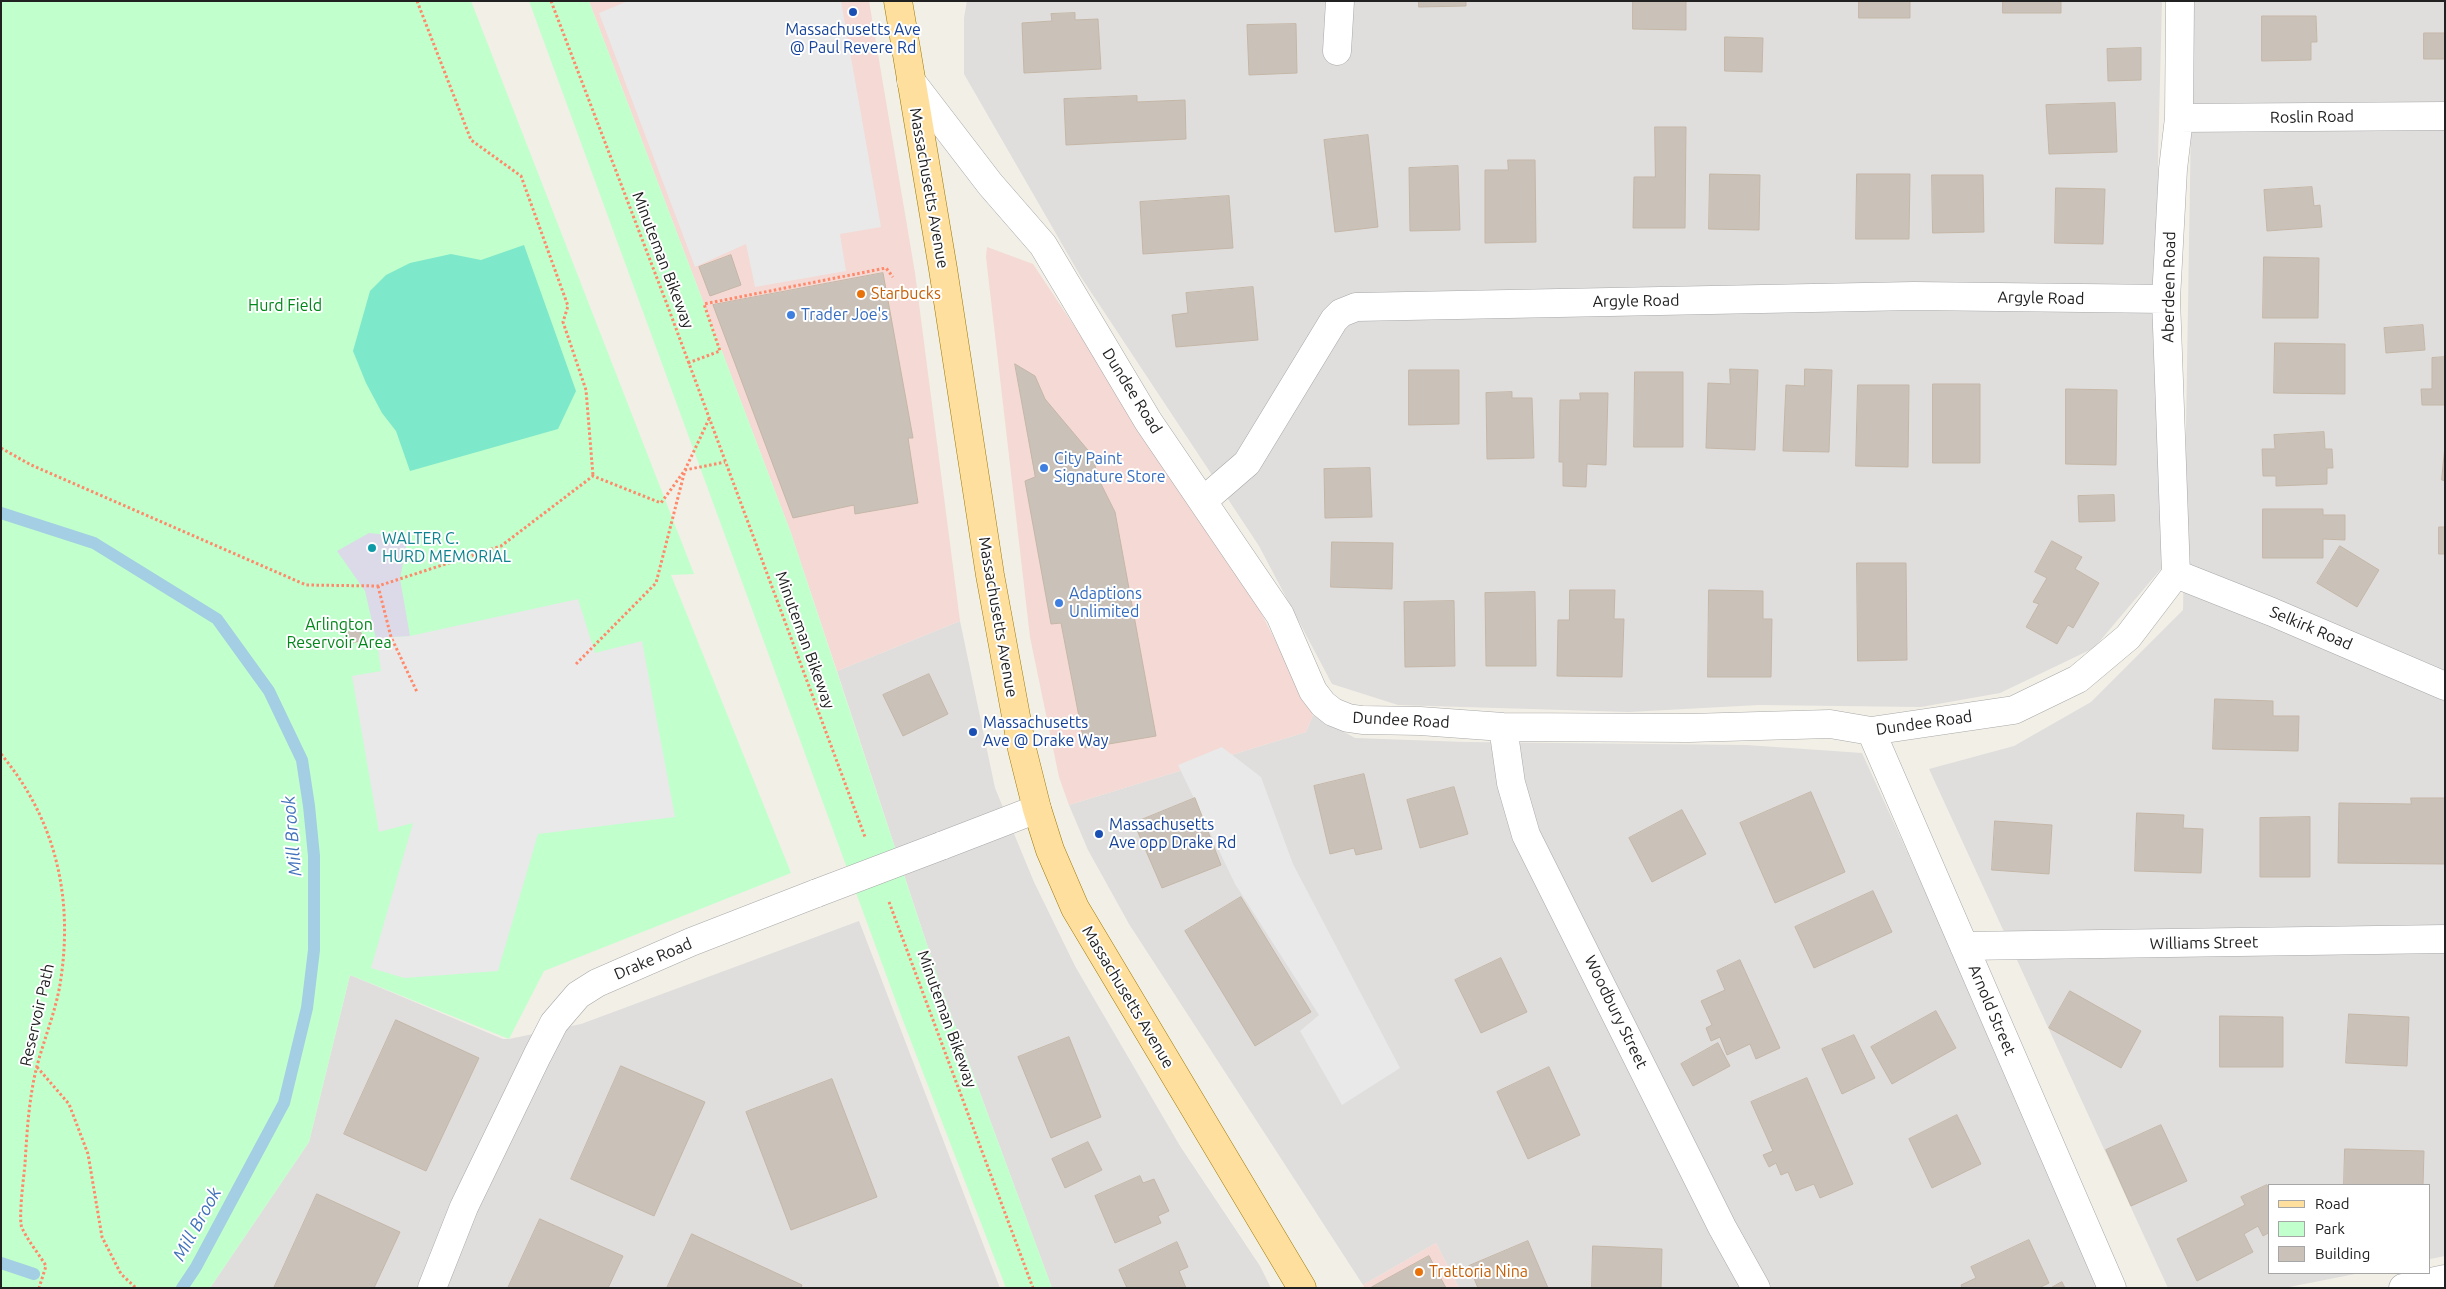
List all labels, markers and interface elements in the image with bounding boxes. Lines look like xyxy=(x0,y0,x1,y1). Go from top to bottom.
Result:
marker: Massachusetts Ave @ Paul Revere Rd xyxy=(847,6,859,18)
place label: Massachusetts Ave @ Paul Revere Rd xyxy=(785,20,921,58)
street label: Massachusetts Avenue xyxy=(905,106,953,270)
street label: Roslin Road xyxy=(2270,107,2354,127)
street label: Minuteman Bikeway xyxy=(628,189,698,331)
street label: Aberdeen Road xyxy=(2158,231,2180,343)
place label: Starbucks xyxy=(871,284,941,304)
marker: Starbucks xyxy=(855,288,867,300)
street label: Argyle Road xyxy=(1997,288,2085,308)
street label: Argyle Road xyxy=(1592,291,1680,311)
park label: Hurd Field xyxy=(248,296,322,316)
place label: Trader Joe's xyxy=(801,305,888,325)
marker: Trader Joe's xyxy=(785,309,797,321)
street label: Dundee Road xyxy=(1098,345,1166,437)
place label: City Paint Signature Store xyxy=(1054,449,1166,487)
marker: City Paint Signature Store xyxy=(1038,462,1050,474)
place label: WALTER C. HURD MEMORIAL xyxy=(382,529,511,567)
street label: Massachusetts Avenue xyxy=(974,535,1022,699)
marker: WALTER C. HURD MEMORIAL xyxy=(366,542,378,554)
street label: Minuteman Bikeway xyxy=(771,569,839,711)
place label: Adaptions Unlimited xyxy=(1069,584,1142,622)
marker: Adaptions Unlimited xyxy=(1053,597,1065,609)
street label: Selkirk Road xyxy=(2267,602,2355,654)
park label: Arlington Reservoir Area xyxy=(286,615,392,653)
street label: Dundee Road xyxy=(1875,707,1973,739)
street label: Dundee Road xyxy=(1352,708,1450,732)
place label: Massachusetts Ave @ Drake Way xyxy=(983,713,1109,751)
marker: Massachusetts Ave @ Drake Way xyxy=(967,726,979,738)
water label: Mill Brook xyxy=(278,795,306,877)
place label: Massachusetts Ave opp Drake Rd xyxy=(1109,815,1236,853)
marker: Massachusetts Ave opp Drake Rd xyxy=(1093,828,1105,840)
street label: Massachusetts Avenue xyxy=(1078,922,1178,1072)
street label: Williams Street xyxy=(2150,932,2258,954)
street label: Drake Road xyxy=(611,934,695,984)
street label: Minuteman Bikeway xyxy=(913,948,981,1090)
street label: Woodbury Street xyxy=(1580,952,1652,1072)
street label: Reservoir Path xyxy=(16,962,58,1068)
street label: Arnold Street xyxy=(1964,962,2020,1058)
water label: Mill Brook xyxy=(168,1183,226,1265)
legend xyxy=(2268,1184,2431,1274)
text: Road xyxy=(2315,1195,2350,1212)
text: Park xyxy=(2315,1220,2345,1237)
text: Building xyxy=(2315,1245,2370,1262)
place label: Trattoria Nina xyxy=(1429,1262,1528,1282)
marker: Trattoria Nina xyxy=(1413,1266,1425,1278)

